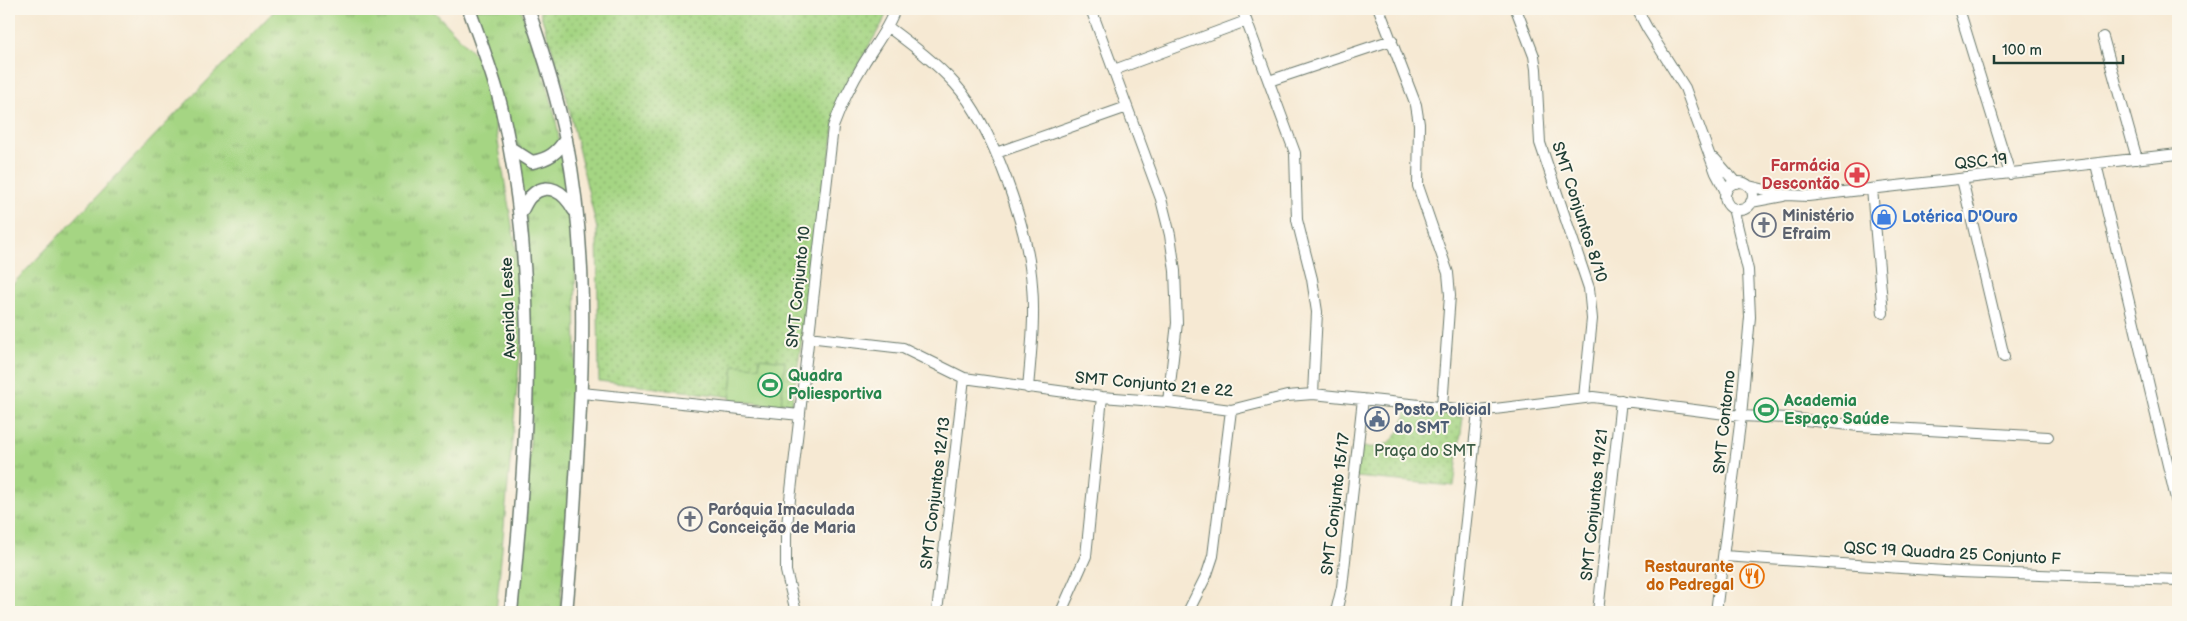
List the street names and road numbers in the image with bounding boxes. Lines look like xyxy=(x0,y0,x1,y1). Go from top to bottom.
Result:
street label: SMT Conjuntos 8/10 xyxy=(1547,139,1611,285)
street label: QSC 19 xyxy=(1954,150,2008,174)
street label: SMT Conjunto 10 xyxy=(783,225,815,349)
street label: Avenida Leste xyxy=(498,256,520,359)
street label: SMT Conjunto 21 e 22 xyxy=(1074,369,1235,401)
street label: SMT Contorno xyxy=(1710,369,1740,475)
street label: SMT Conjuntos 12/13 xyxy=(917,416,955,570)
street label: SMT Conjuntos 19/21 xyxy=(1578,428,1612,582)
street label: SMT Conjunto 15/17 xyxy=(1318,432,1354,576)
street label: QSC 19 Quadra 25 Conjunto F xyxy=(1843,539,2062,569)

